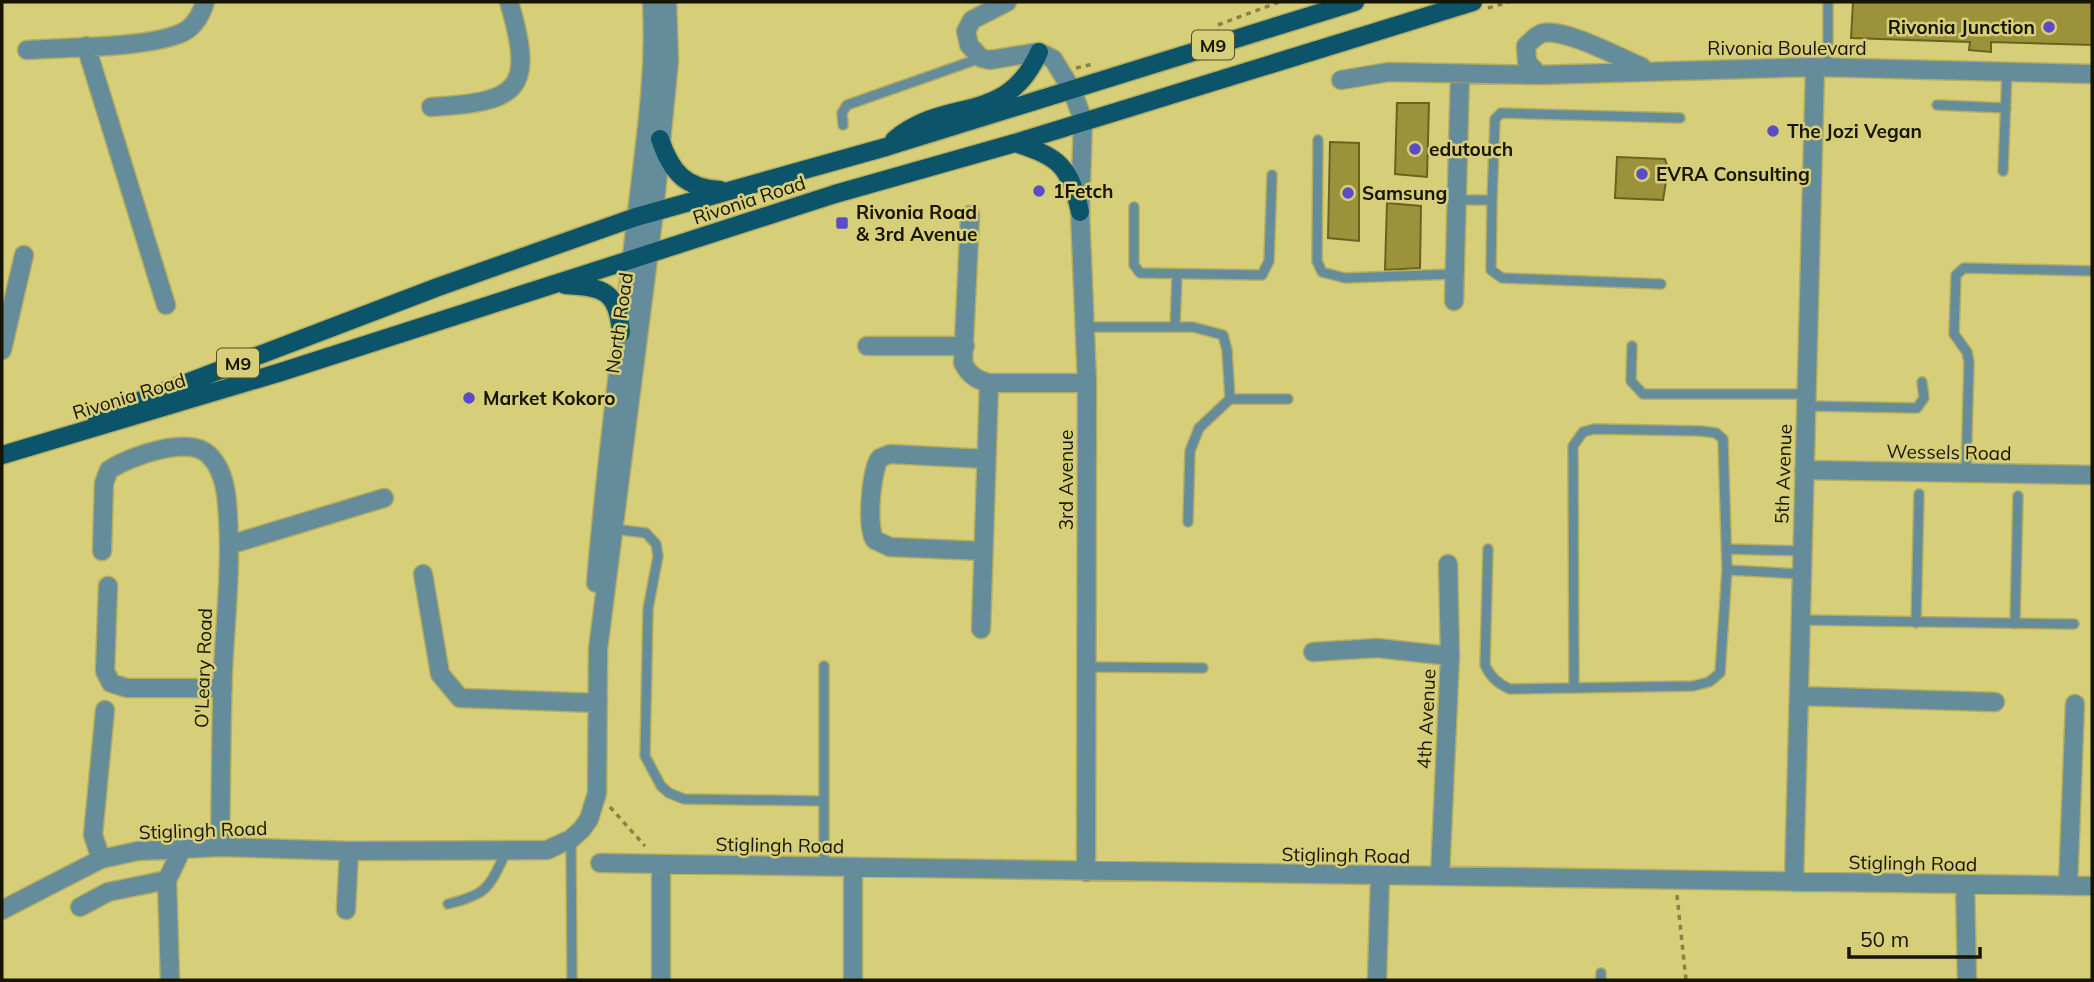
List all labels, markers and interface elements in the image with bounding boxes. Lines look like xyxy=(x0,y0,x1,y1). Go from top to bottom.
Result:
place label: Rivonia Junction xyxy=(1888,15,2035,39)
marker: Rivonia Junction xyxy=(2041,19,2057,35)
road number: M9 xyxy=(1192,31,1234,60)
street label: Rivonia Boulevard xyxy=(1707,36,1867,60)
place label: The Jozi Vegan xyxy=(1787,119,1922,143)
marker: The Jozi Vegan xyxy=(1765,123,1781,139)
place label: edutouch xyxy=(1429,137,1513,161)
marker: edutouch xyxy=(1407,141,1423,157)
place label: EVRA Consulting xyxy=(1656,162,1810,186)
marker: EVRA Consulting xyxy=(1634,166,1650,182)
street label: Rivonia Road xyxy=(690,170,808,230)
place label: 1Fetch xyxy=(1053,179,1113,203)
place label: Samsung xyxy=(1362,181,1447,205)
marker: 1Fetch xyxy=(1031,183,1047,199)
marker: Samsung xyxy=(1340,185,1356,201)
place label: Rivonia Road & 3rd Avenue xyxy=(856,200,977,246)
marker: Rivonia Road & 3rd Avenue xyxy=(834,215,850,231)
street label: North Road xyxy=(600,271,638,375)
road number: M9 xyxy=(217,348,259,377)
street label: Rivonia Road xyxy=(70,367,188,425)
place label: Market Kokoro xyxy=(483,386,616,410)
marker: Market Kokoro xyxy=(461,390,477,406)
street label: 5th Avenue xyxy=(1769,423,1797,525)
street label: 3rd Avenue xyxy=(1054,430,1078,530)
street label: Wessels Road xyxy=(1886,439,2012,465)
street label: O'Leary Road xyxy=(189,608,217,728)
street label: 4th Avenue xyxy=(1411,668,1441,770)
street label: Stiglingh Road xyxy=(138,816,268,844)
street label: Stiglingh Road xyxy=(715,832,845,858)
street label: Stiglingh Road xyxy=(1281,842,1411,868)
street label: Stiglingh Road xyxy=(1848,850,1978,876)
scale bar xyxy=(1849,916,1980,960)
text: 50 m xyxy=(1860,926,1909,952)

